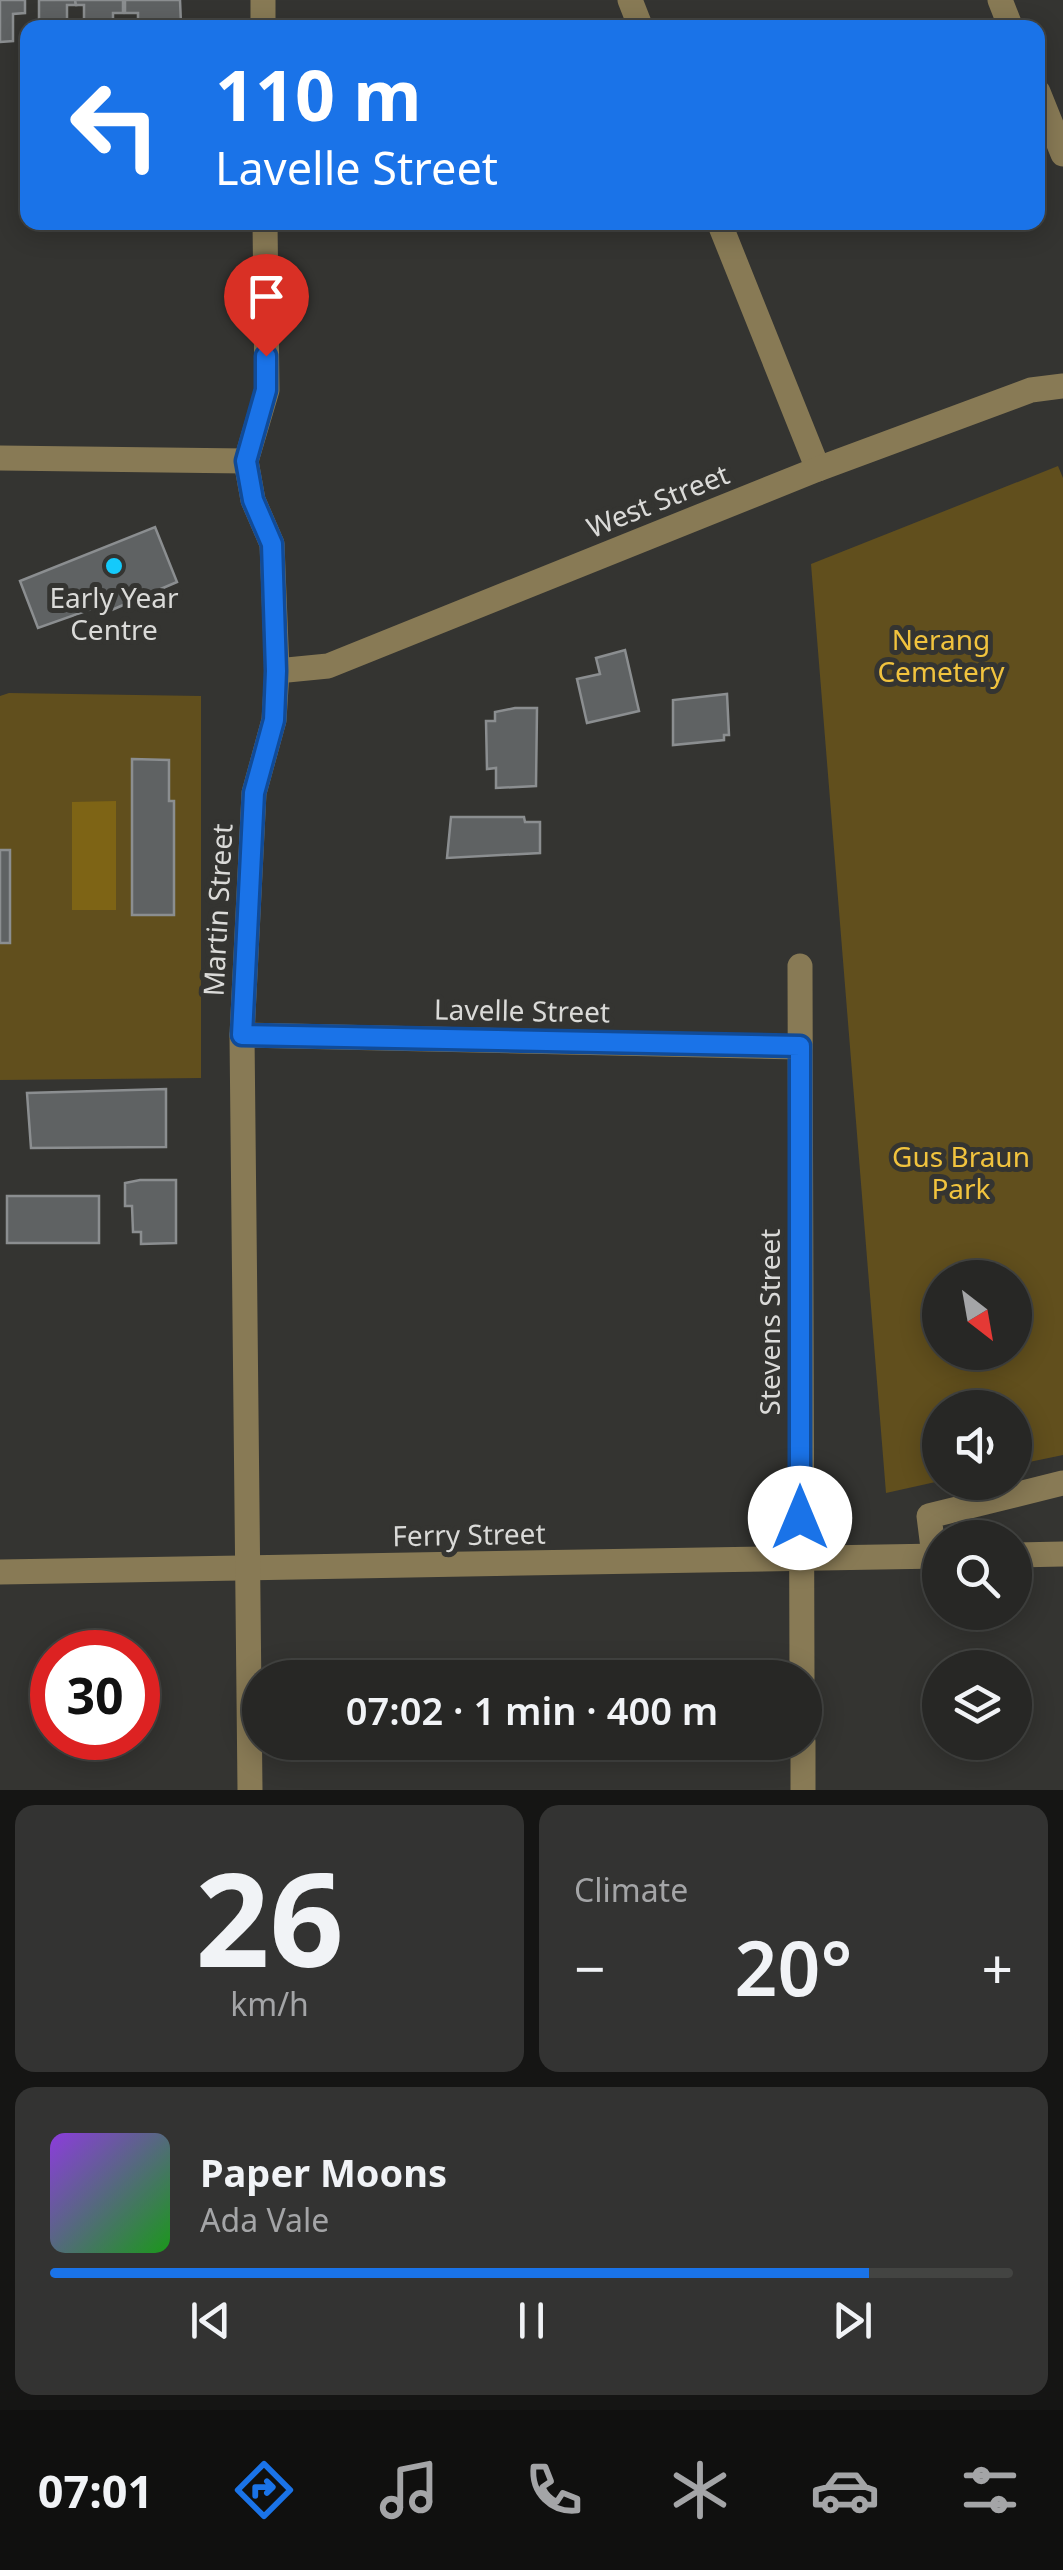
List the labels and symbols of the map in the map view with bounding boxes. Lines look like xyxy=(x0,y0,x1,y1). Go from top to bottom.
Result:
pin xyxy=(224,254,309,357)
street label: West Street xyxy=(581,454,734,546)
marker: Early Year Centre xyxy=(103,555,125,577)
place label: Early Year Centre xyxy=(49,578,179,648)
park label: Nerang Cemetery xyxy=(877,620,1005,690)
street label: Martin Street xyxy=(194,823,240,997)
street label: Lavelle Street xyxy=(434,989,610,1031)
park label: Gus Braun Park xyxy=(892,1137,1030,1207)
street label: Stevens Street xyxy=(750,1229,788,1415)
north arrow xyxy=(922,1260,1032,1370)
position arrow xyxy=(748,1466,852,1570)
street label: Ferry Street xyxy=(392,1514,546,1554)
speed limit sign: 30 xyxy=(30,1630,160,1760)

